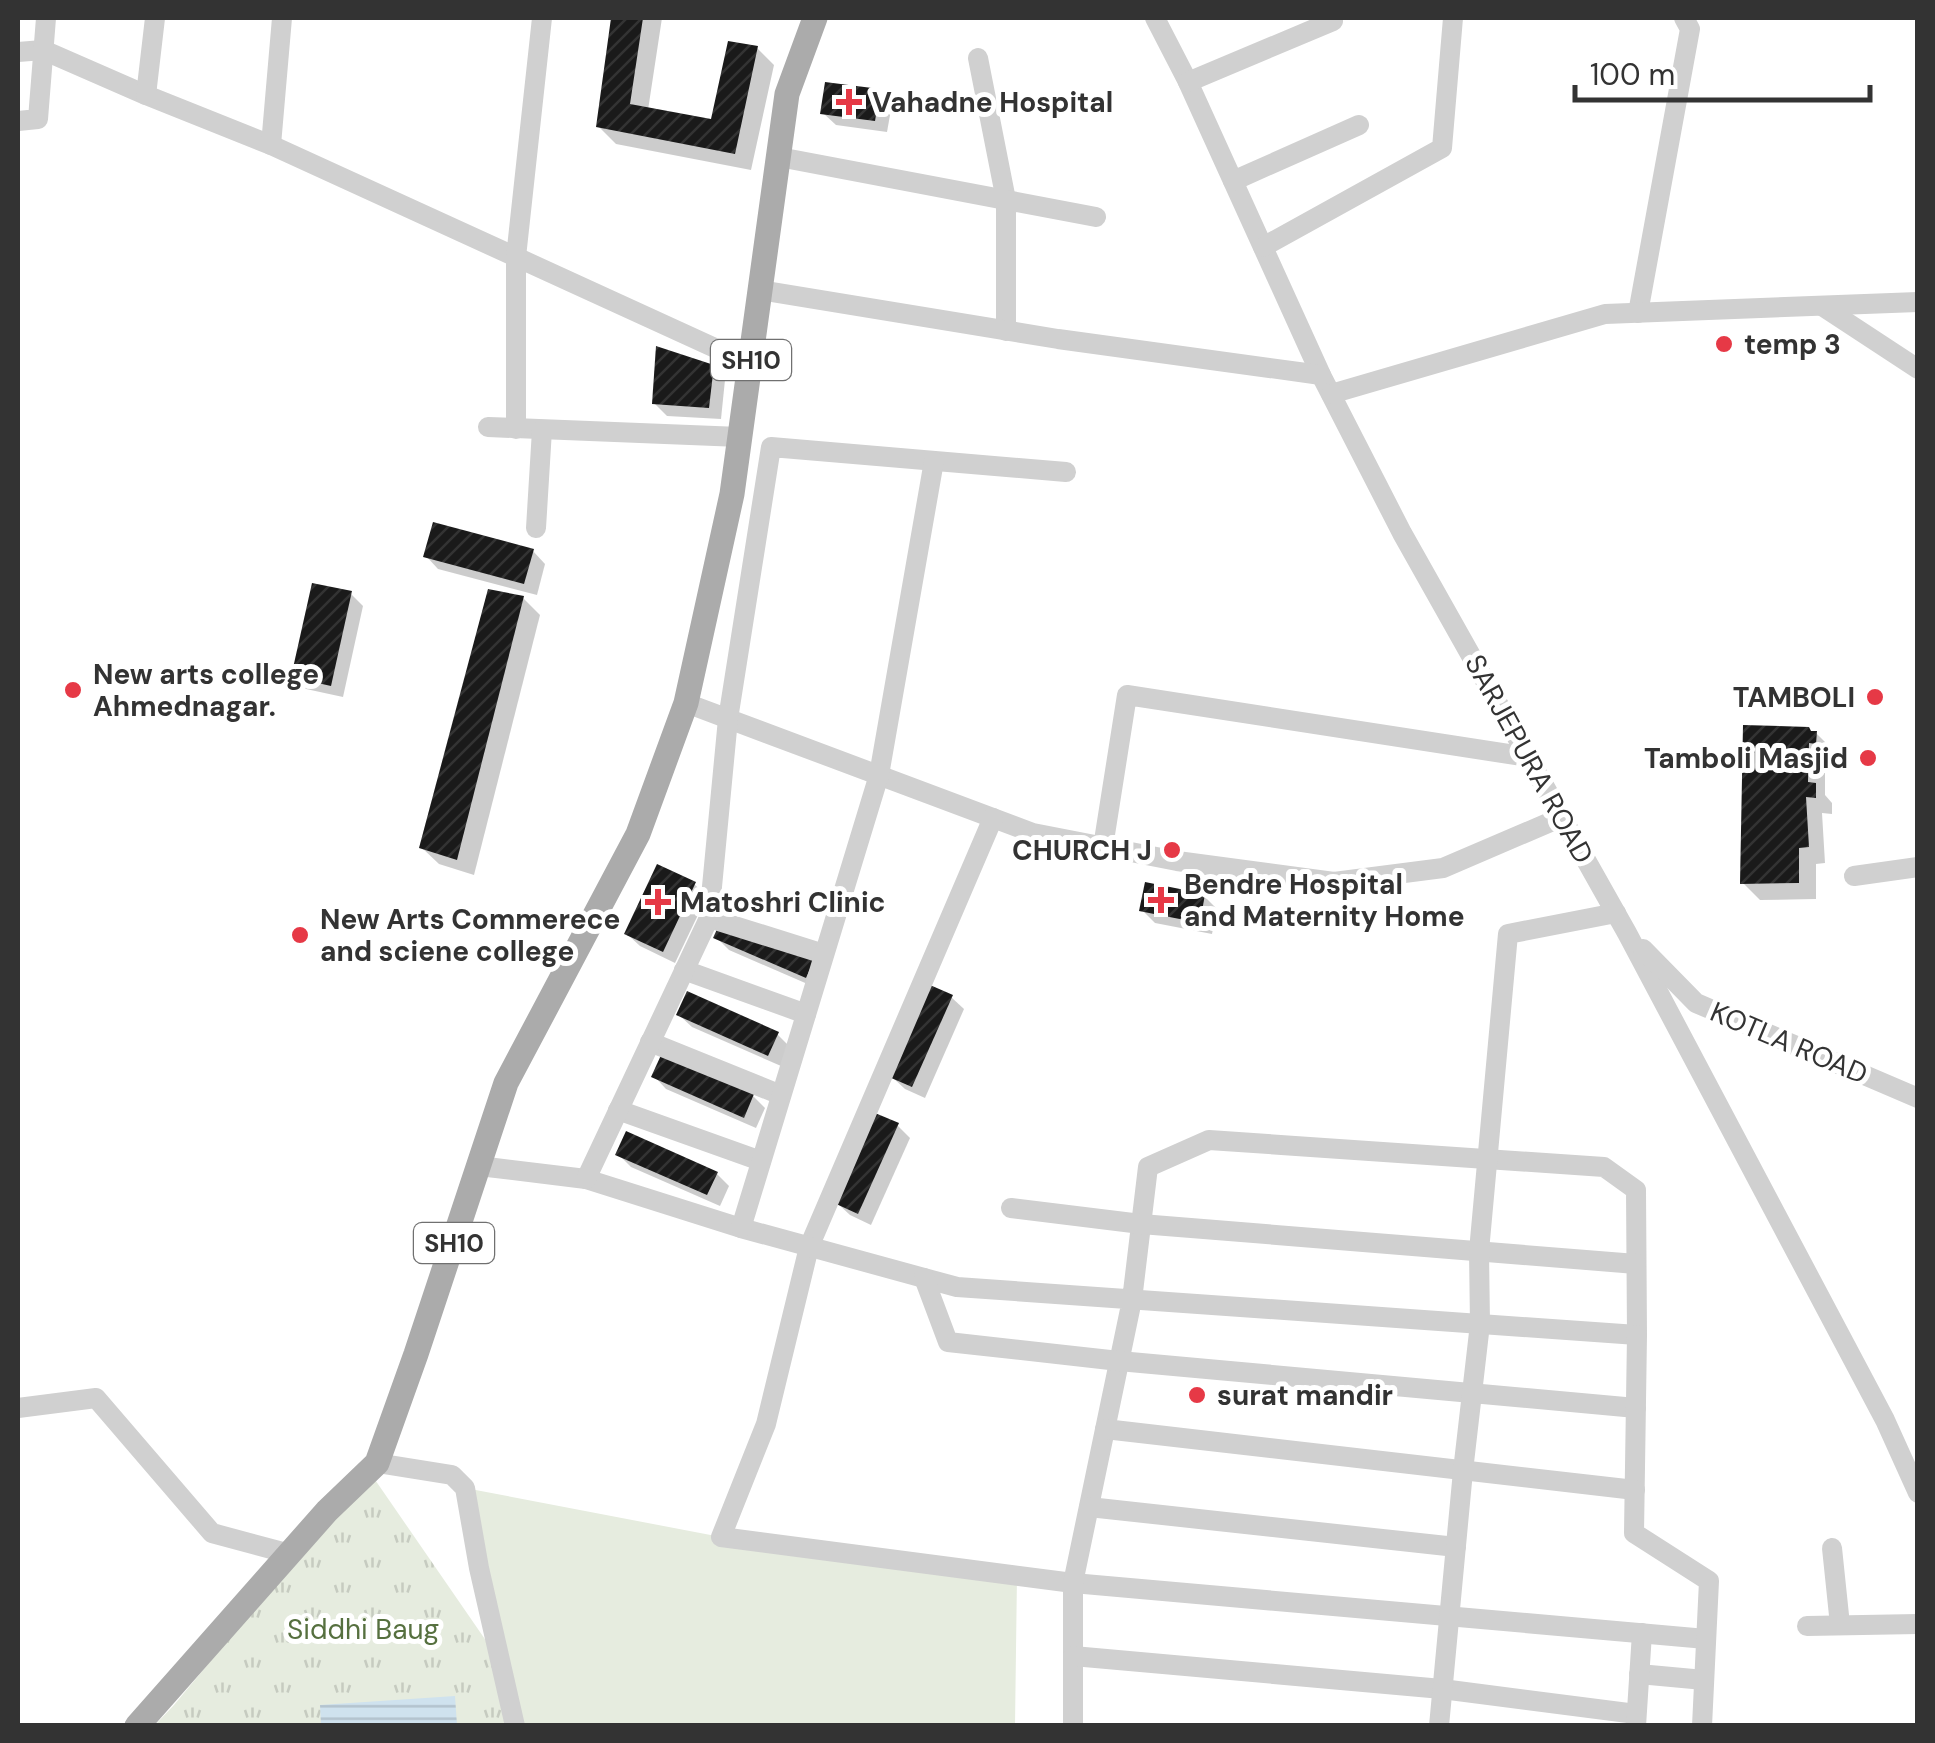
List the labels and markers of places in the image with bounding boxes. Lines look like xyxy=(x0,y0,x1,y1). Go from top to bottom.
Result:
place label: Vahadne Hospital xyxy=(872,84,1113,121)
marker: Vahadne Hospital xyxy=(836,89,862,115)
place label: temp 3 xyxy=(1744,326,1841,363)
marker: temp 3 xyxy=(1713,333,1735,355)
place label: New arts college Ahmednagar. xyxy=(93,656,319,725)
marker: New arts college Ahmednagar. xyxy=(62,679,84,701)
place label: TAMBOLI xyxy=(1733,679,1855,716)
marker: TAMBOLI xyxy=(1864,686,1886,708)
place label: Tamboli Masjid xyxy=(1644,740,1848,777)
marker: Tamboli Masjid xyxy=(1857,747,1879,769)
place label: CHURCH J xyxy=(1012,832,1152,869)
marker: CHURCH J xyxy=(1161,839,1183,861)
place label: Bendre Hospital and Maternity Home xyxy=(1184,866,1465,935)
place label: Matoshri Clinic xyxy=(680,884,886,921)
marker: Bendre Hospital and Maternity Home xyxy=(1148,887,1174,913)
marker: Matoshri Clinic xyxy=(645,889,671,915)
place label: New Arts Commerece and sciene college xyxy=(320,901,620,970)
marker: New Arts Commerece and sciene college xyxy=(289,924,311,946)
place label: surat mandir xyxy=(1217,1377,1393,1414)
marker: surat mandir xyxy=(1186,1384,1208,1406)

